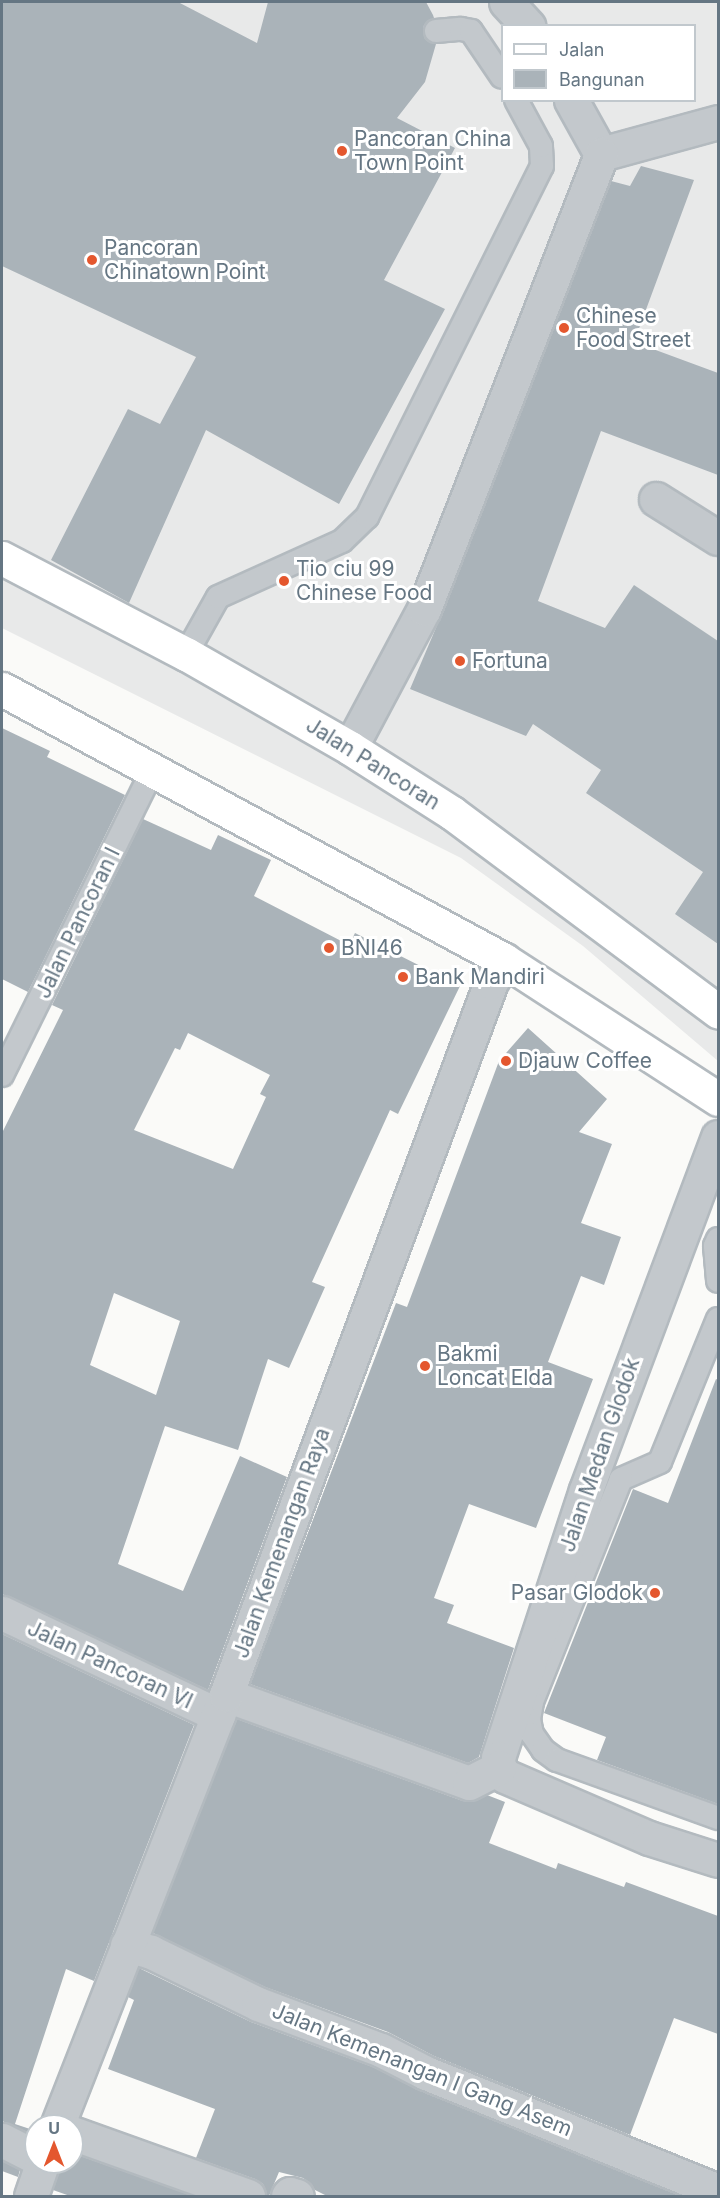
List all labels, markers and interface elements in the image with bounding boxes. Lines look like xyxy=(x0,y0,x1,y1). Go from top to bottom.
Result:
legend xyxy=(501,24,696,102)
text: Jalan xyxy=(559,39,604,60)
text: Bangunan xyxy=(559,69,645,90)
place label: Pancoran China Town Point xyxy=(354,126,511,176)
marker: Pancoran China Town Point xyxy=(335,144,349,158)
place label: Pancoran Chinatown Point xyxy=(104,235,266,285)
marker: Pancoran Chinatown Point xyxy=(85,253,99,267)
place label: Chinese Food Street xyxy=(576,303,691,353)
marker: Chinese Food Street xyxy=(557,321,571,335)
place label: Tio ciu 99 Chinese Food xyxy=(296,556,432,606)
marker: Tio ciu 99 Chinese Food xyxy=(277,574,291,588)
place label: Fortuna xyxy=(472,648,548,674)
marker: Fortuna xyxy=(453,654,467,668)
street label: Jalan Pancoran xyxy=(301,713,445,815)
street label: Jalan Pancoran I xyxy=(31,843,125,1003)
place label: BNI46 xyxy=(341,935,403,961)
marker: BNI46 xyxy=(322,941,336,955)
place label: Bank Mandiri xyxy=(415,964,545,990)
marker: Bank Mandiri xyxy=(396,970,410,984)
place label: Djauw Coffee xyxy=(518,1048,652,1074)
marker: Djauw Coffee xyxy=(499,1054,513,1068)
place label: Bakmi Loncat Elda xyxy=(437,1341,553,1391)
street label: Jalan Medan Glodok xyxy=(555,1355,645,1555)
marker: Bakmi Loncat Elda xyxy=(418,1359,432,1373)
street label: Jalan Kemenangan Raya xyxy=(229,1424,335,1662)
place label: Pasar Glodok xyxy=(511,1580,643,1606)
marker: Pasar Glodok xyxy=(648,1586,662,1600)
street label: Jalan Pancoran VI xyxy=(23,1616,197,1714)
street label: Jalan Kemenangan I Gang Asem xyxy=(268,1998,576,2142)
north arrow xyxy=(24,2114,84,2174)
text: U xyxy=(48,2118,60,2138)

